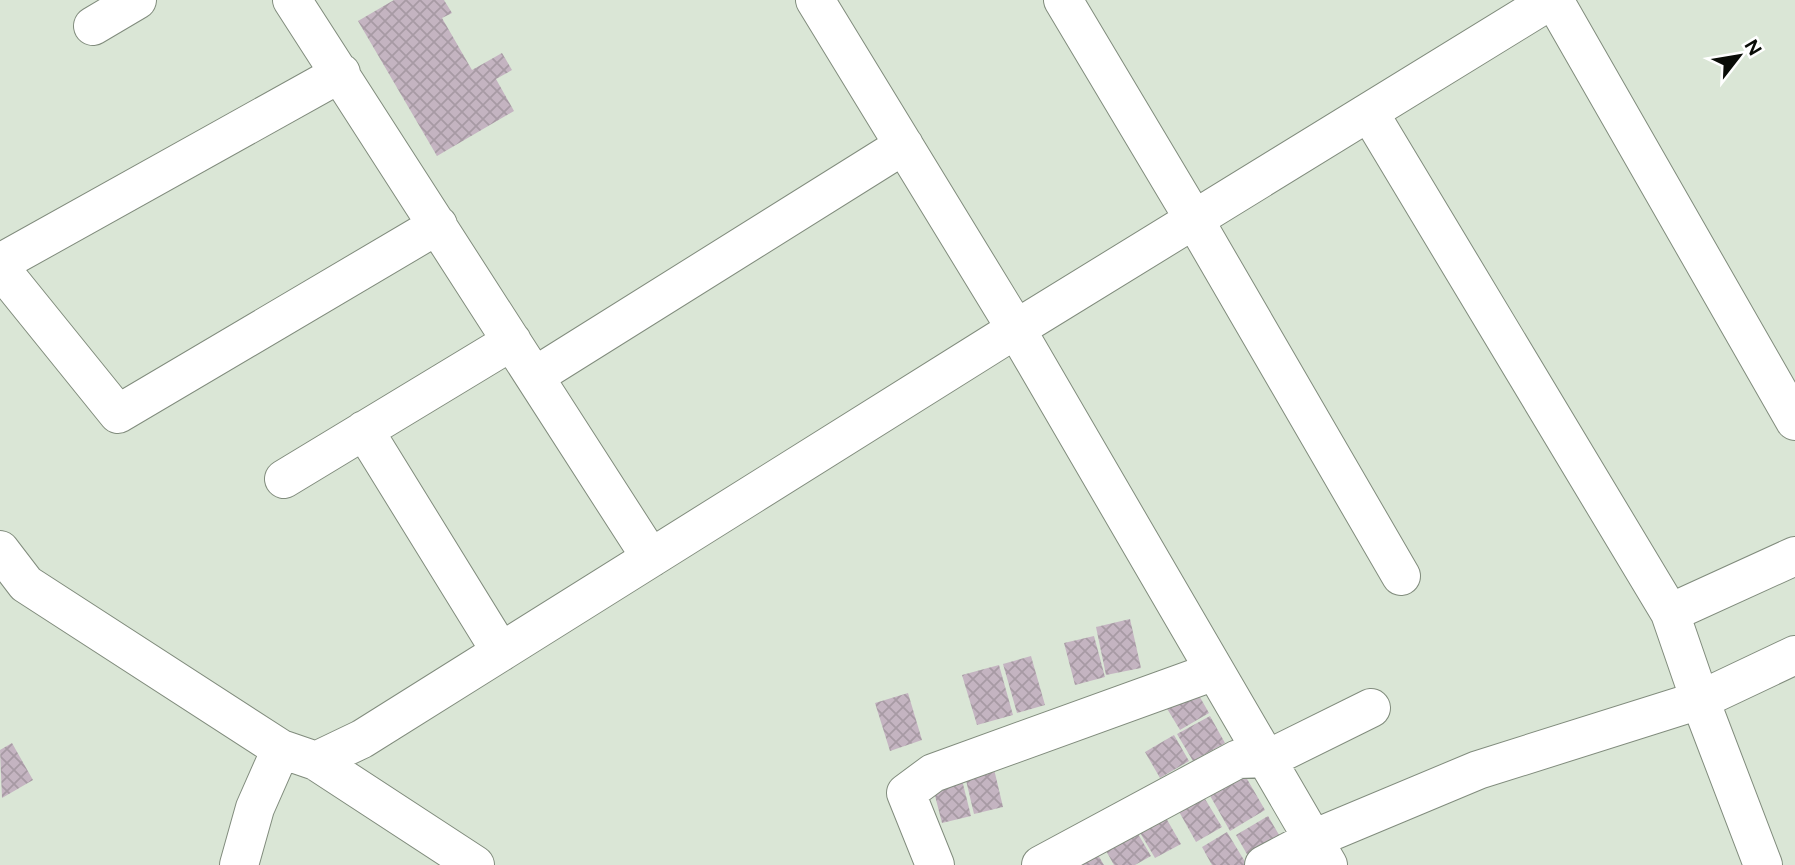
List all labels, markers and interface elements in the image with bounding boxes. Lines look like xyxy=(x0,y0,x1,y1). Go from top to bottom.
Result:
north arrow xyxy=(1704,21,1774,91)
text: N xyxy=(1740,35,1767,60)

